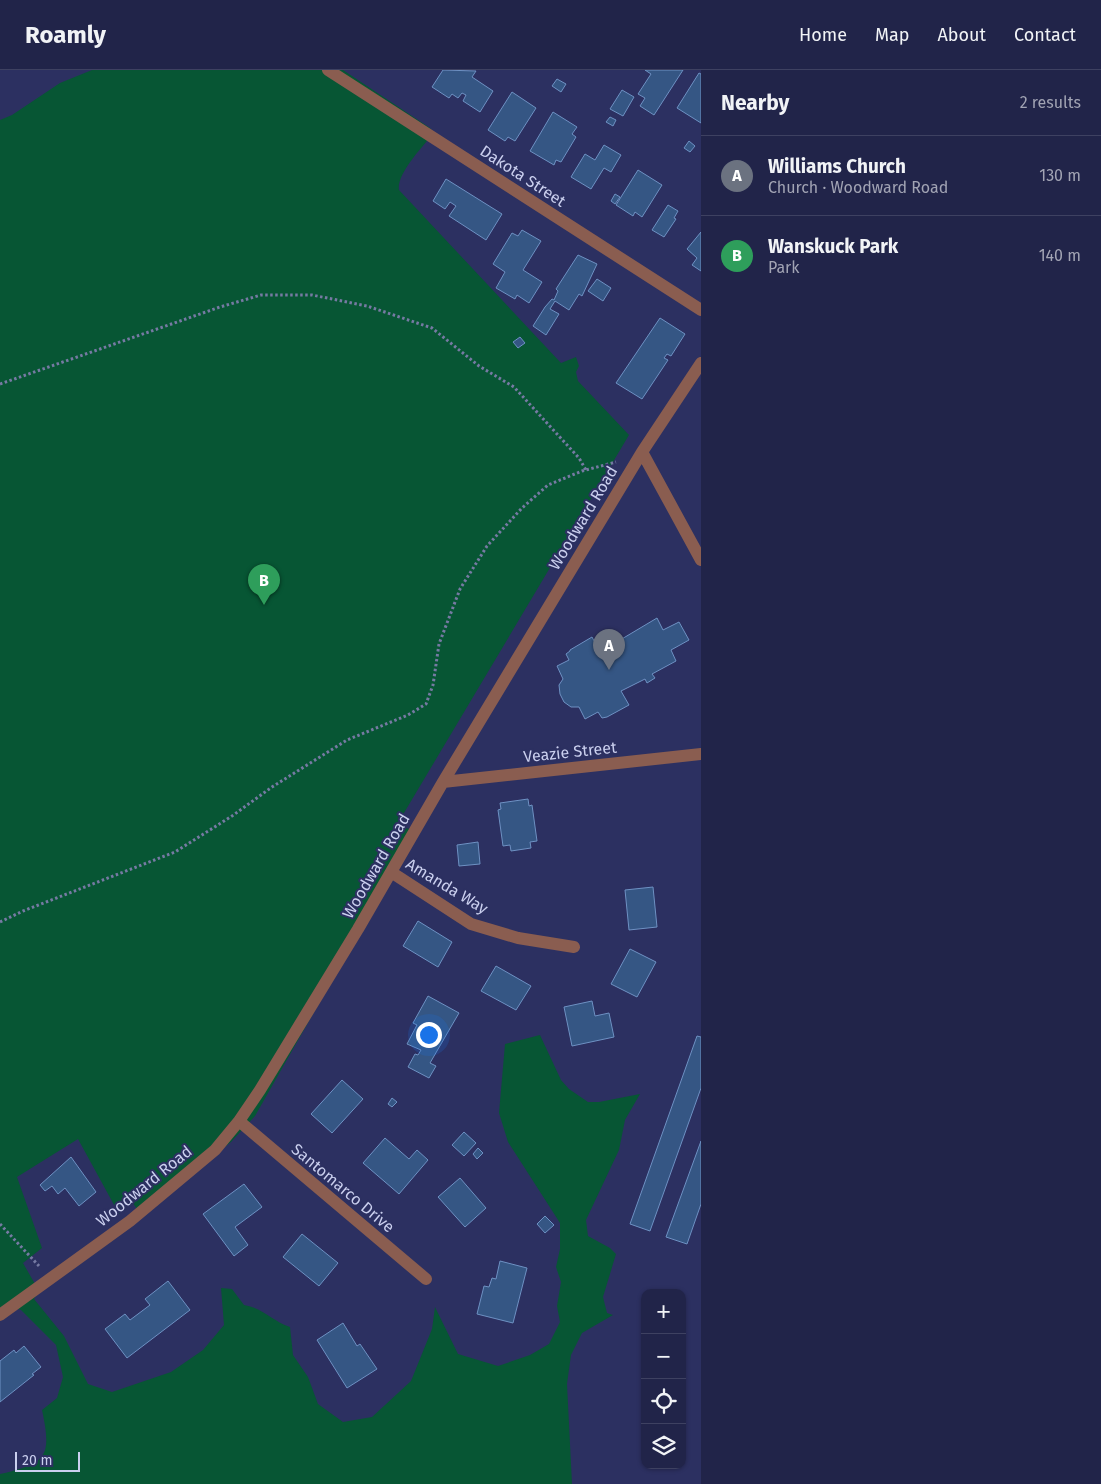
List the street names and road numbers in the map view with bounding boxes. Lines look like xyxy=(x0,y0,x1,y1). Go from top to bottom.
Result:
street label: Dakota Street xyxy=(477,141,570,211)
street label: Woodward Road xyxy=(545,463,621,573)
street label: Veazie Street xyxy=(522,738,618,766)
street label: Woodward Road xyxy=(338,810,414,922)
street label: Amanda Way xyxy=(402,854,492,918)
street label: Santomarco Drive xyxy=(288,1140,398,1236)
street label: Woodward Road xyxy=(92,1142,196,1230)

